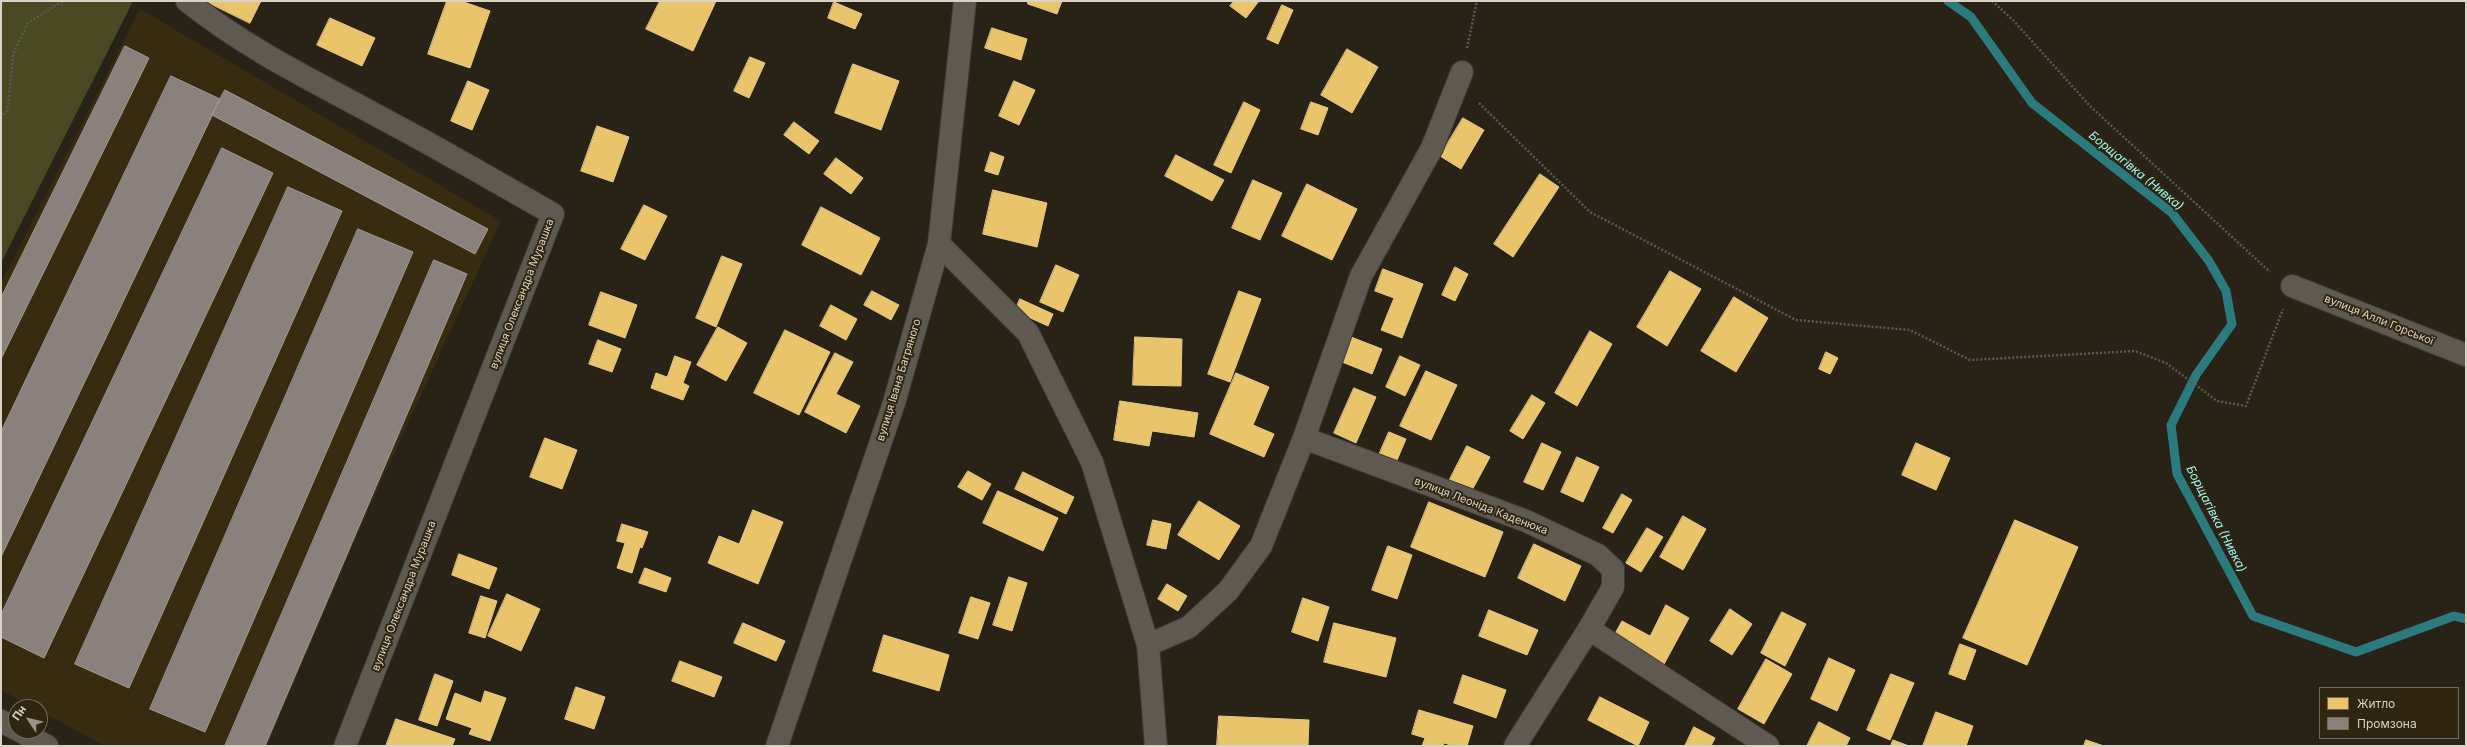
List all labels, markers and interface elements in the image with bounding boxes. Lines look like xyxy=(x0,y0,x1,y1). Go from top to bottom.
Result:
water label: Борщагівка (Нивка) xyxy=(2086,128,2186,214)
street label: вулиця Олександра Мурашка xyxy=(487,217,557,371)
street label: вулиця Алли Горської xyxy=(2322,292,2436,348)
street label: вулиця Івана Багряного xyxy=(874,317,924,443)
water label: Борщагівка (Нивка) xyxy=(2183,463,2249,575)
street label: вулиця Леоніда Каденюка xyxy=(1412,474,1550,538)
street label: вулиця Олександра Мурашка xyxy=(369,519,439,673)
legend xyxy=(2319,687,2459,739)
text: Житло xyxy=(2357,696,2395,711)
north arrow xyxy=(8,699,48,739)
text: Пн xyxy=(9,703,29,723)
text: Промзона xyxy=(2357,716,2417,731)

